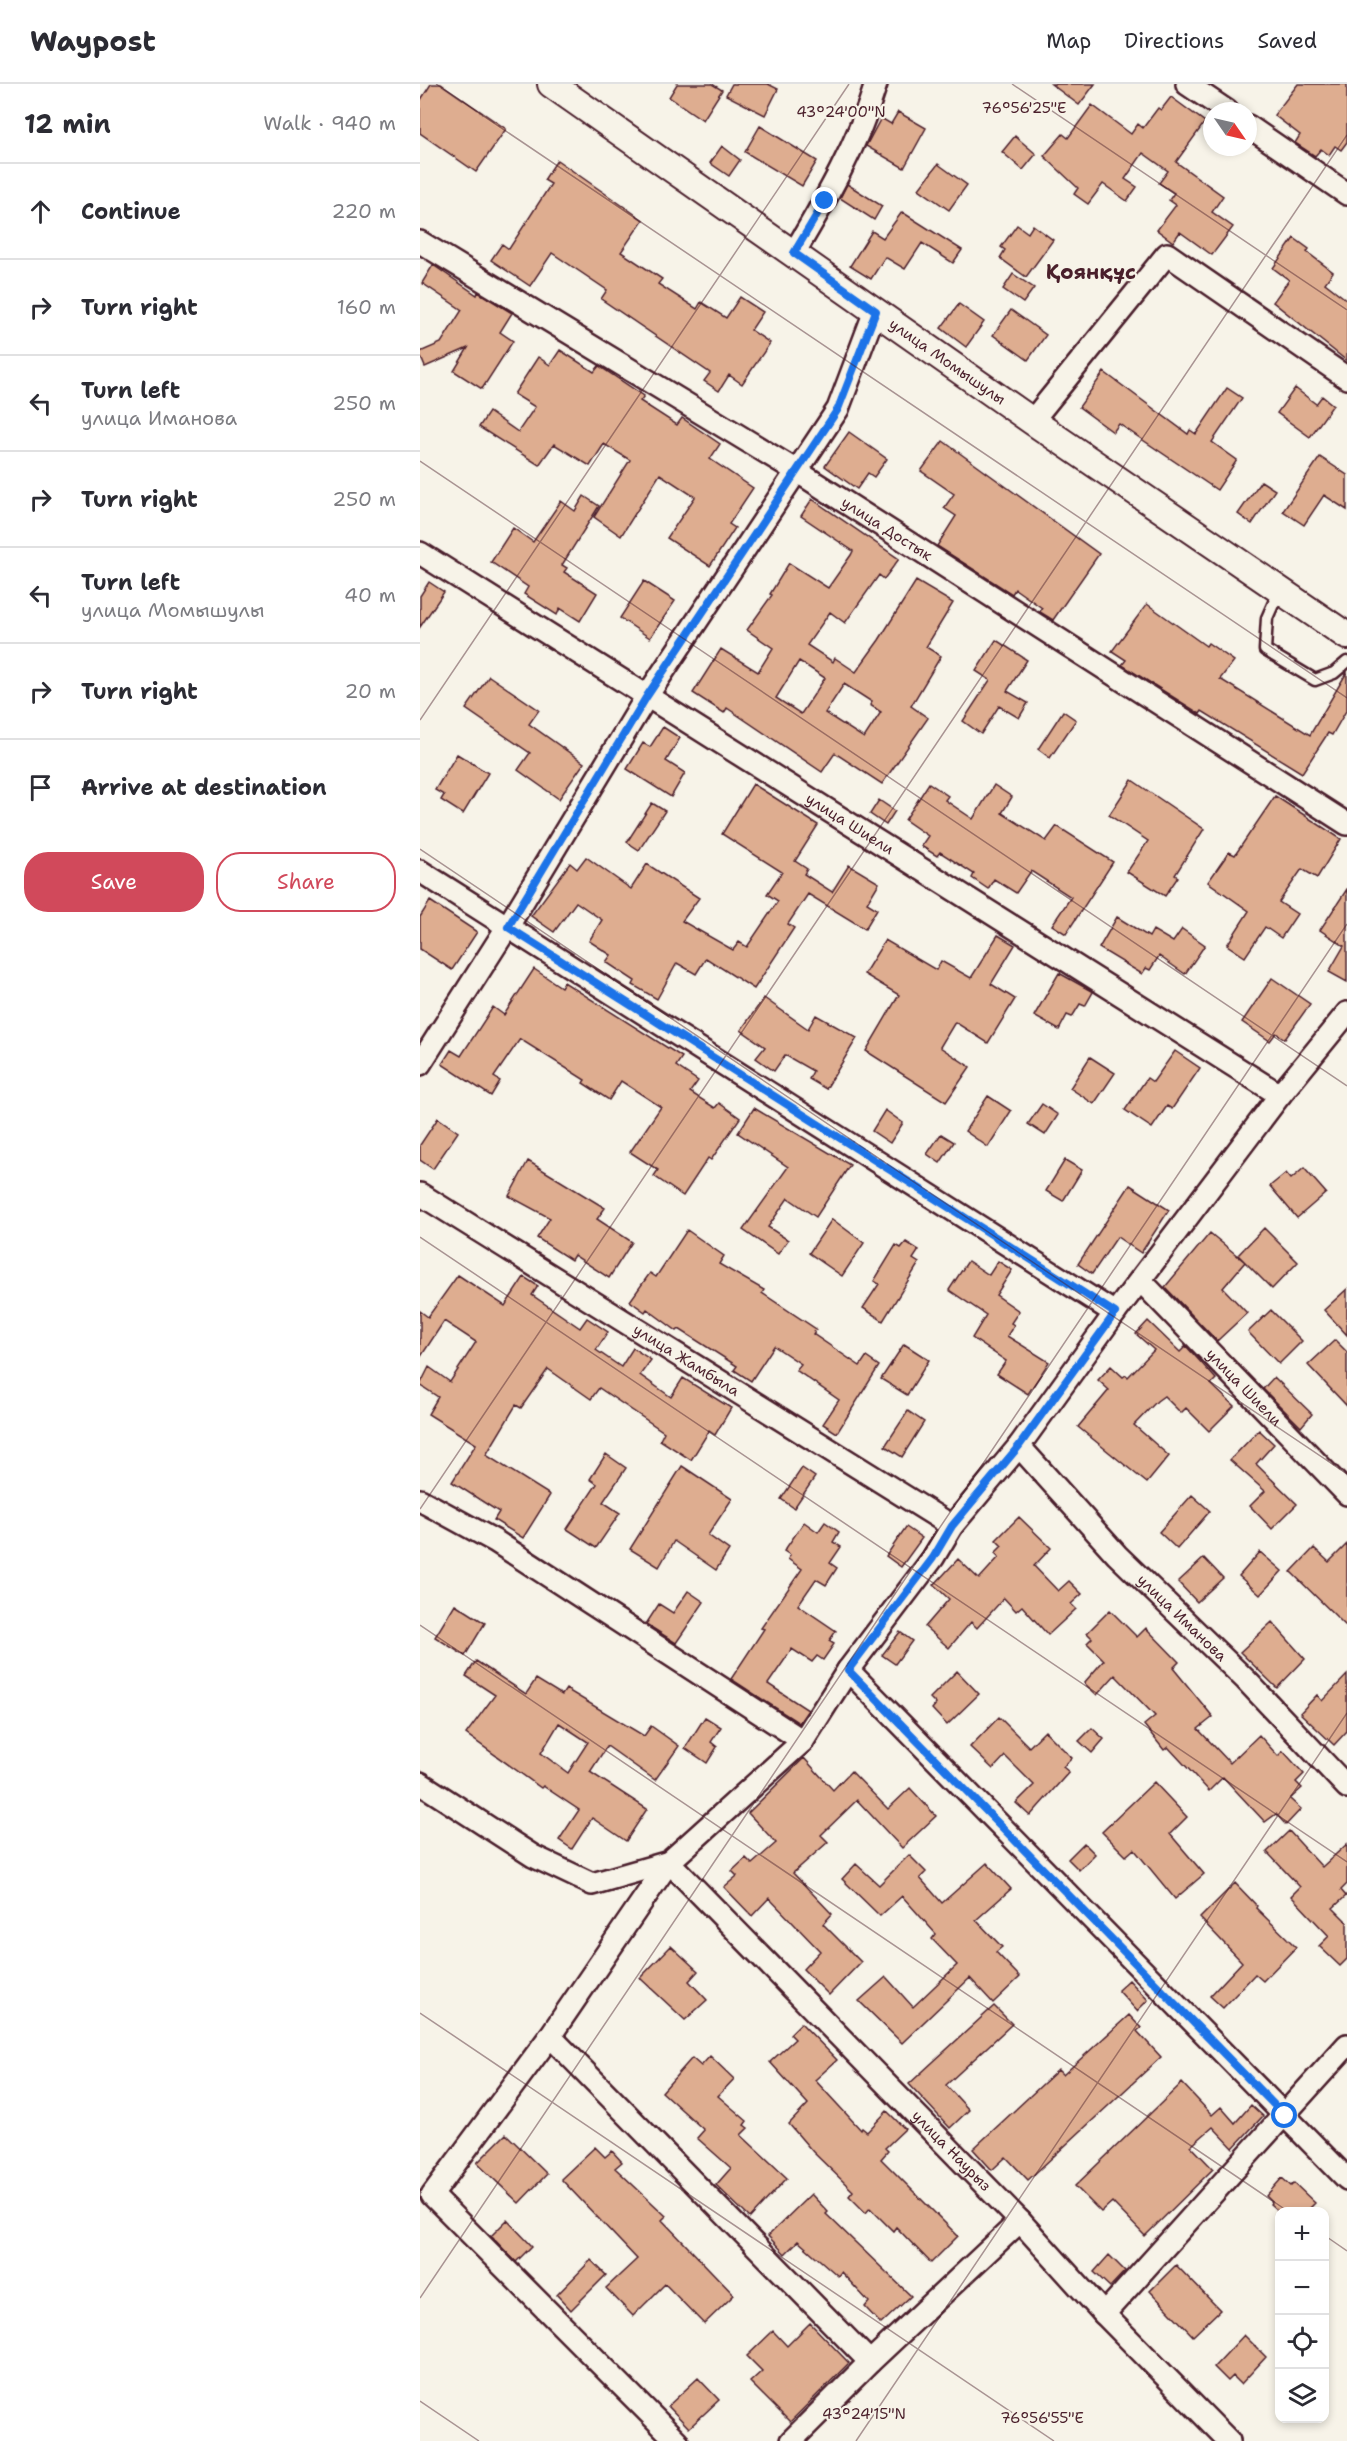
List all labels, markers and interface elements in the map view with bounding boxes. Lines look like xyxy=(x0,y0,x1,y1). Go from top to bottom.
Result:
text: Waypost xyxy=(30,22,156,60)
text: Map xyxy=(1046,27,1091,55)
text: Directions xyxy=(1124,27,1224,55)
text: Saved xyxy=(1257,27,1317,55)
text: 76°56'25"E xyxy=(982,98,1066,118)
text: 43°24'00"N xyxy=(796,102,886,122)
north arrow xyxy=(1203,102,1257,156)
text: 12 min xyxy=(24,106,111,141)
text: Walk · 940 m xyxy=(263,110,396,136)
route end xyxy=(811,187,837,213)
icon: ahead xyxy=(24,195,57,228)
text: Continue xyxy=(81,197,181,226)
text: 220 m xyxy=(332,198,396,224)
district label: Қоянқұс xyxy=(1046,258,1136,286)
icon: right xyxy=(24,291,57,324)
text: Turn right xyxy=(81,293,198,322)
text: 160 m xyxy=(337,294,396,320)
street label: улица Момышулы xyxy=(885,314,1010,409)
text: Turn left xyxy=(81,376,180,405)
icon: left xyxy=(24,387,57,420)
text: 250 m xyxy=(332,390,396,416)
text: улица Иманова xyxy=(81,405,237,431)
icon: right xyxy=(24,483,57,516)
text: Turn right xyxy=(81,485,198,514)
text: 250 m xyxy=(332,486,396,512)
street label: улица Достык xyxy=(838,492,936,566)
text: Turn left xyxy=(81,568,180,597)
icon: left xyxy=(24,579,57,612)
text: 40 m xyxy=(344,582,396,608)
text: улица Момышулы xyxy=(81,597,264,623)
icon: right xyxy=(24,675,57,708)
text: Turn right xyxy=(81,677,198,706)
text: 20 m xyxy=(345,678,396,704)
icon: arrive xyxy=(24,771,57,804)
text: Arrive at destination xyxy=(81,773,327,802)
street label: улица Шиели xyxy=(802,789,898,859)
button: Save xyxy=(24,852,204,912)
button: Share xyxy=(216,852,396,912)
street label: улица Жамбыла xyxy=(629,1319,744,1401)
street label: улица Шиели xyxy=(1202,1344,1286,1431)
street label: улица Иманова xyxy=(1133,1570,1232,1666)
route start xyxy=(1271,2102,1297,2128)
street label: улица Наурыз xyxy=(907,2106,996,2196)
map controls xyxy=(1275,2207,1329,2423)
button: + xyxy=(1275,2207,1329,2261)
button: − xyxy=(1275,2261,1329,2315)
button: locate xyxy=(1275,2315,1329,2369)
button: layers xyxy=(1275,2369,1329,2423)
text: 43°24'15"N xyxy=(822,2404,906,2424)
text: 76°56'55"E xyxy=(1000,2408,1084,2428)

